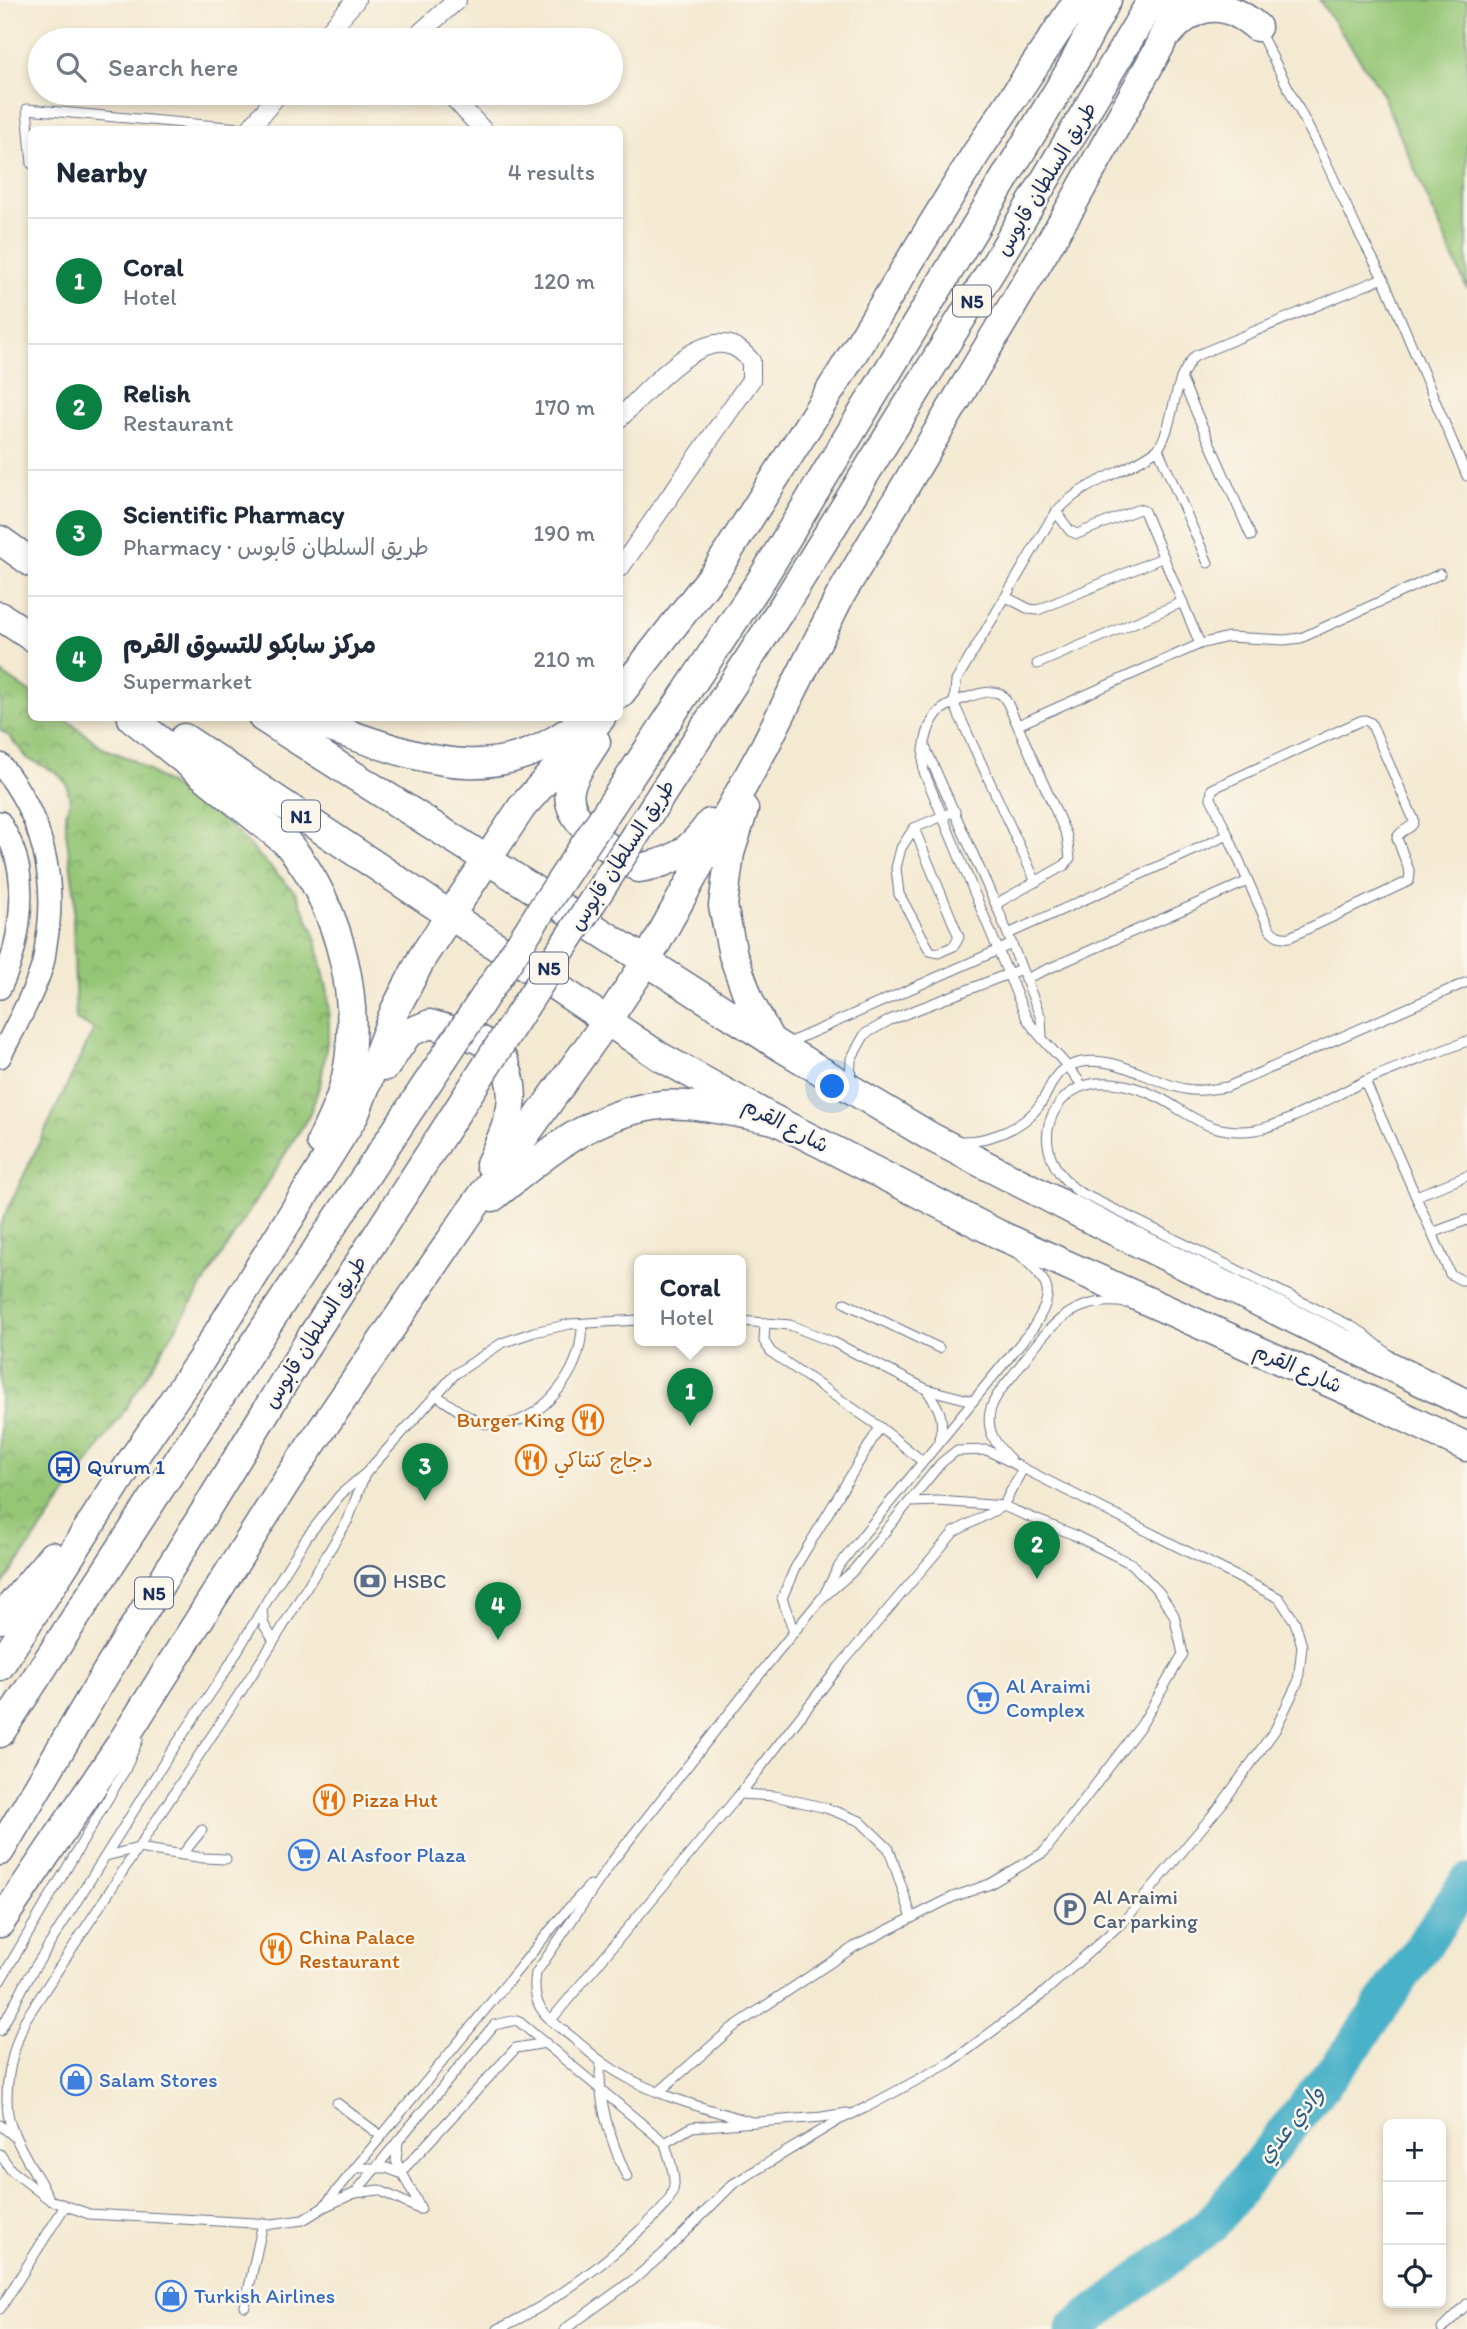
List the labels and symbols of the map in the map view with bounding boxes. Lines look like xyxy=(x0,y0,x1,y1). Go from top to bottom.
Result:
street label: طريق السلطان قابوس xyxy=(990,97,1102,261)
road number: N5 xyxy=(953,286,991,316)
street label: طريق السلطان قابوس xyxy=(563,775,681,935)
road number: N1 xyxy=(282,800,320,832)
road number: N5 xyxy=(530,952,568,984)
your location xyxy=(815,1069,849,1103)
street label: شارع القرم xyxy=(737,1092,833,1161)
street label: طريق السلطان قابوس xyxy=(258,1251,372,1413)
street label: شارع القرم xyxy=(1249,1337,1346,1402)
pin: 1 xyxy=(667,1368,713,1426)
restaurant icon: Burger King xyxy=(571,1403,605,1437)
place label: Burger King xyxy=(456,1407,565,1432)
pin: 3 xyxy=(402,1443,448,1501)
restaurant icon: دجاج كنتاكي xyxy=(514,1443,548,1477)
place label: دجاج كنتاكي xyxy=(554,1447,653,1479)
bus stop icon: Qurum 1 xyxy=(47,1450,81,1484)
place label: Qurum 1 xyxy=(87,1454,165,1479)
pin: 2 xyxy=(1014,1521,1060,1579)
bank icon: HSBC xyxy=(353,1564,387,1598)
place label: HSBC xyxy=(393,1568,447,1593)
road number: N5 xyxy=(135,1578,173,1609)
pin: 4 xyxy=(475,1582,521,1640)
place label: Al Araimi Complex xyxy=(1006,1673,1091,1722)
supermarket icon: Al Araimi Complex xyxy=(966,1681,1000,1715)
restaurant icon: Pizza Hut xyxy=(312,1783,346,1817)
place label: Pizza Hut xyxy=(352,1787,438,1812)
supermarket icon: Al Asfoor Plaza xyxy=(287,1838,321,1872)
place label: Al Asfoor Plaza xyxy=(327,1842,466,1867)
place label: Al Araimi Car parking xyxy=(1093,1884,1198,1933)
parking icon: Al Araimi Car parking xyxy=(1053,1892,1087,1926)
place label: China Palace Restaurant xyxy=(299,1924,415,1973)
restaurant icon: China Palace Restaurant xyxy=(259,1932,293,1966)
shop icon: Salam Stores xyxy=(59,2063,93,2097)
place label: Salam Stores xyxy=(99,2067,218,2092)
water label: وادي عدي xyxy=(1250,2079,1332,2170)
shop icon: Turkish Airlines xyxy=(154,2279,188,2313)
place label: Turkish Airlines xyxy=(194,2283,335,2308)

